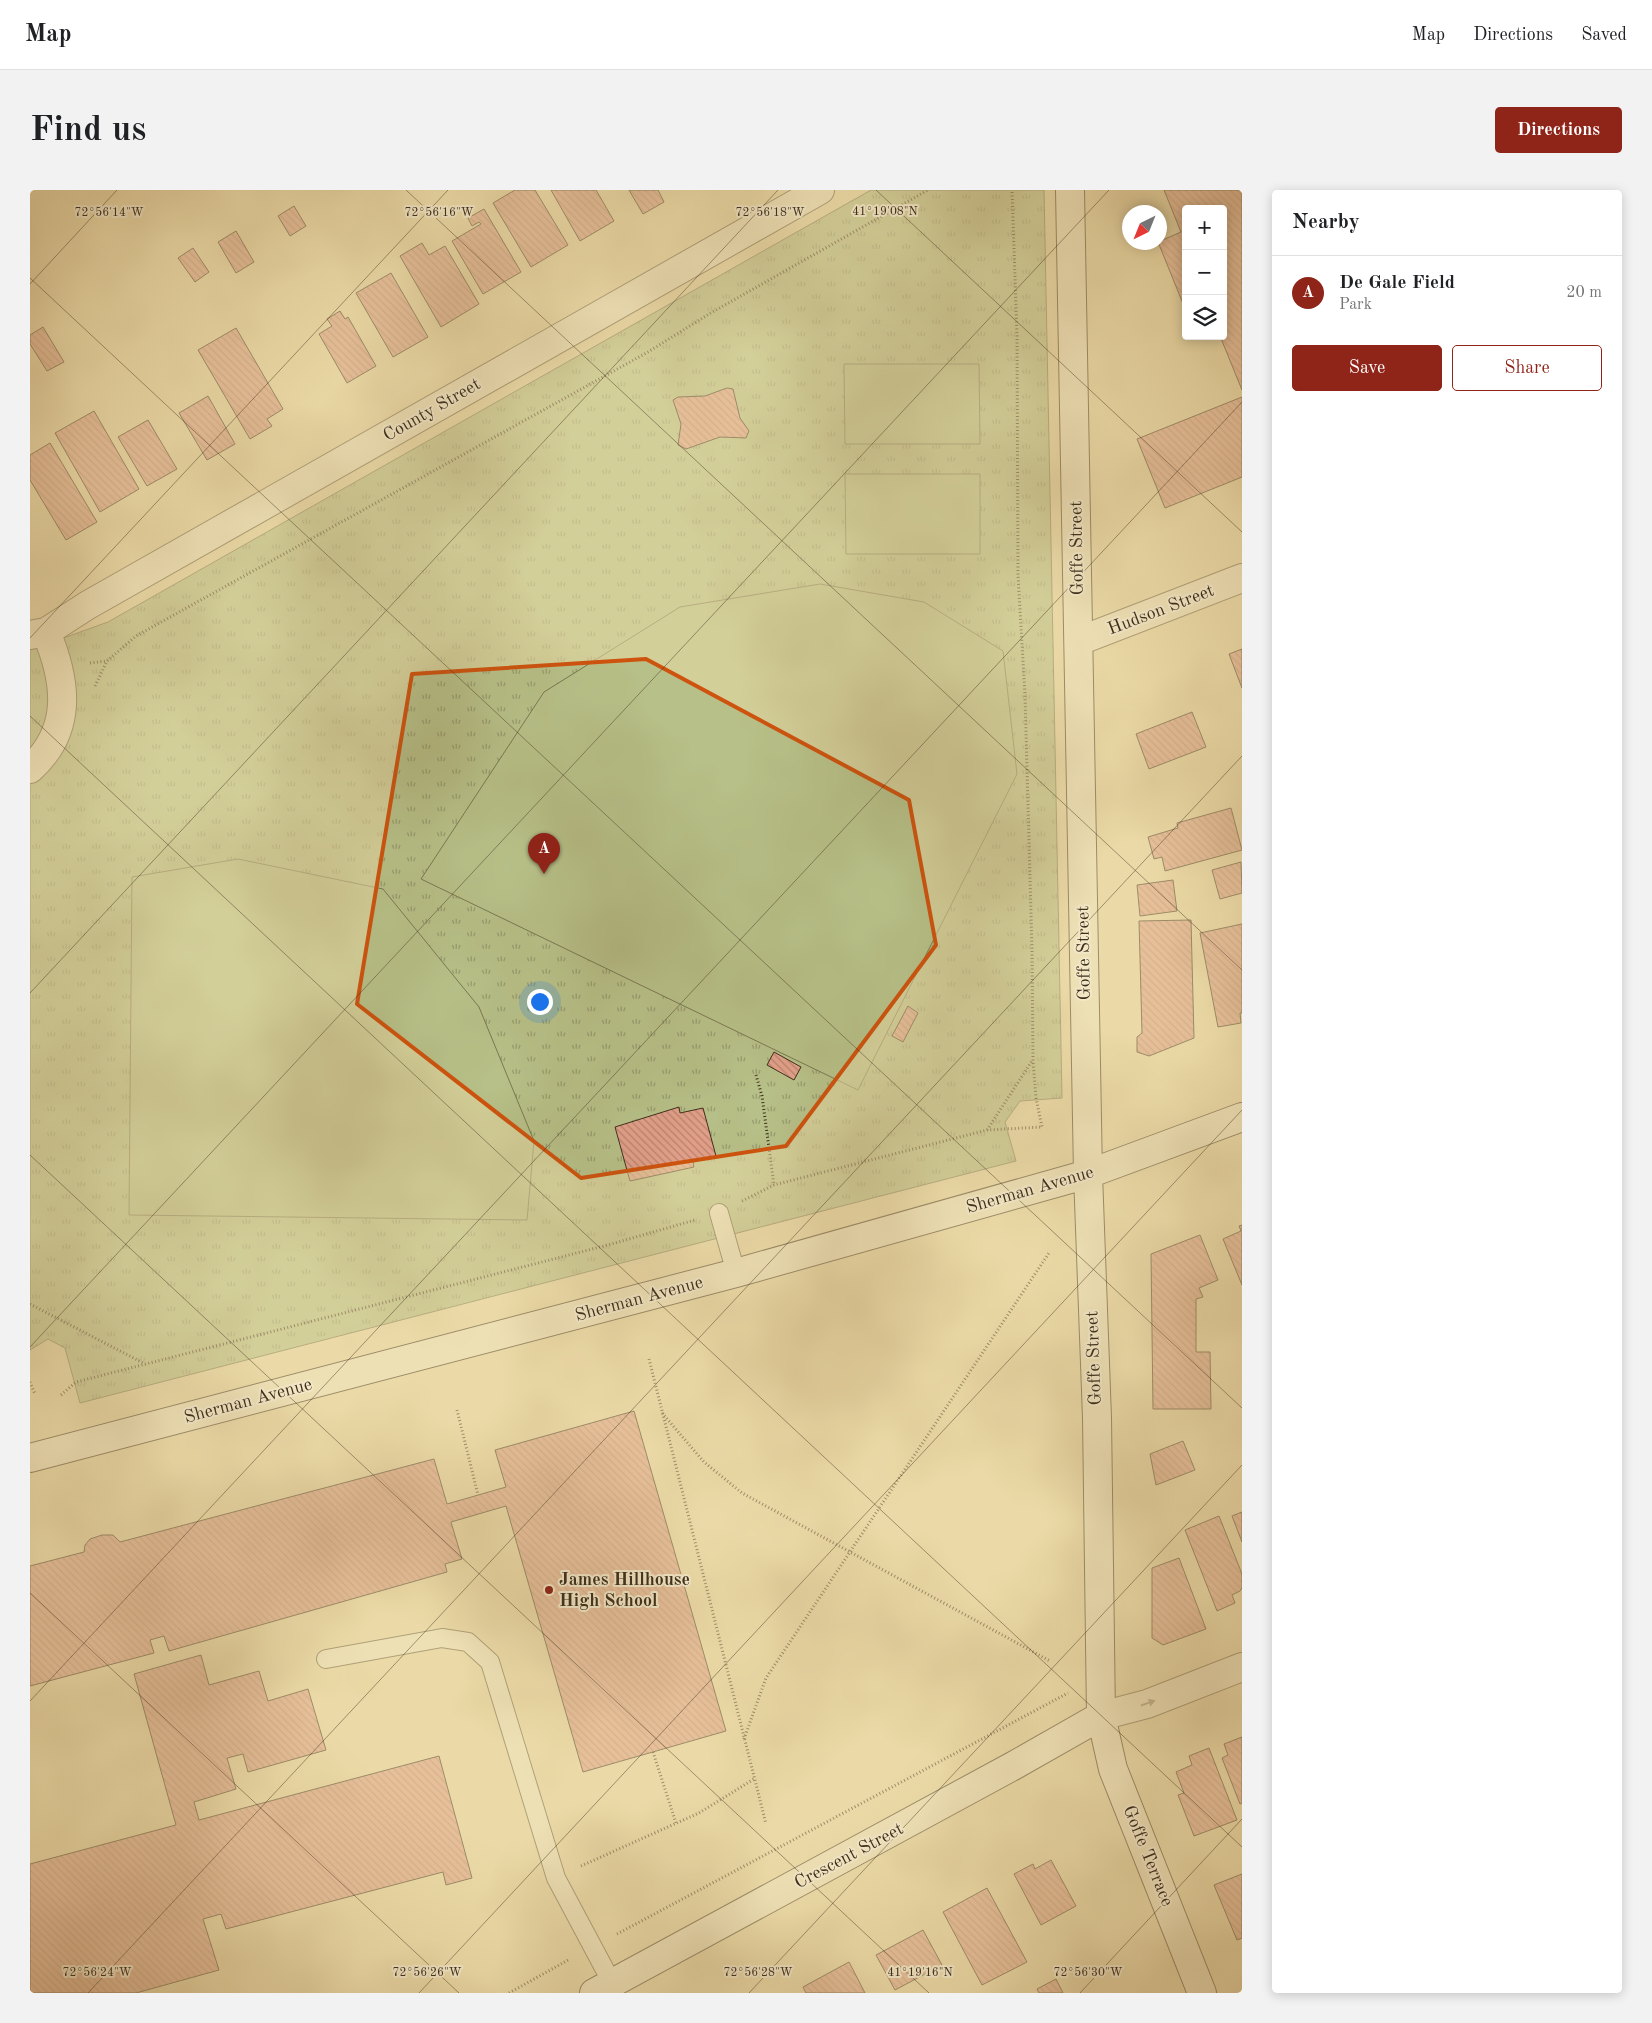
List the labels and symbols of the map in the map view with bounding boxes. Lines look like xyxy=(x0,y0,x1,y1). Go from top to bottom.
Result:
north arrow xyxy=(1122,205,1167,250)
text: 72°56'14"W xyxy=(74,206,144,219)
text: 72°56'16"W xyxy=(404,206,474,219)
text: 72°56'18"W xyxy=(735,206,805,219)
text: 41°19'08"N xyxy=(852,206,918,218)
street label: County Street xyxy=(380,375,484,445)
street label: Goffe Street xyxy=(1067,500,1087,596)
street label: Hudson Street xyxy=(1105,581,1217,639)
pin: A xyxy=(528,833,560,874)
street label: Goffe Street xyxy=(1074,905,1094,1001)
your location xyxy=(527,989,553,1015)
street label: Sherman Avenue xyxy=(964,1163,1096,1217)
street label: Sherman Avenue xyxy=(573,1273,705,1325)
street label: Goffe Street xyxy=(1083,1310,1105,1406)
street label: Sherman Avenue xyxy=(182,1375,314,1427)
place label: James Hillhouse High School xyxy=(559,1571,690,1610)
marker: James Hillhouse High School xyxy=(543,1584,555,1596)
one-way arrow xyxy=(1141,1699,1156,1707)
street label: Goffe Terrace xyxy=(1120,1803,1176,1909)
street label: Crescent Street xyxy=(792,1820,906,1892)
text: 72°56'24"W xyxy=(62,1966,132,1979)
text: 72°56'26"W xyxy=(392,1966,462,1979)
text: 72°56'28"W xyxy=(723,1966,793,1979)
text: 72°56'30"W xyxy=(1053,1966,1123,1979)
text: 41°19'16"N xyxy=(887,1967,953,1979)

